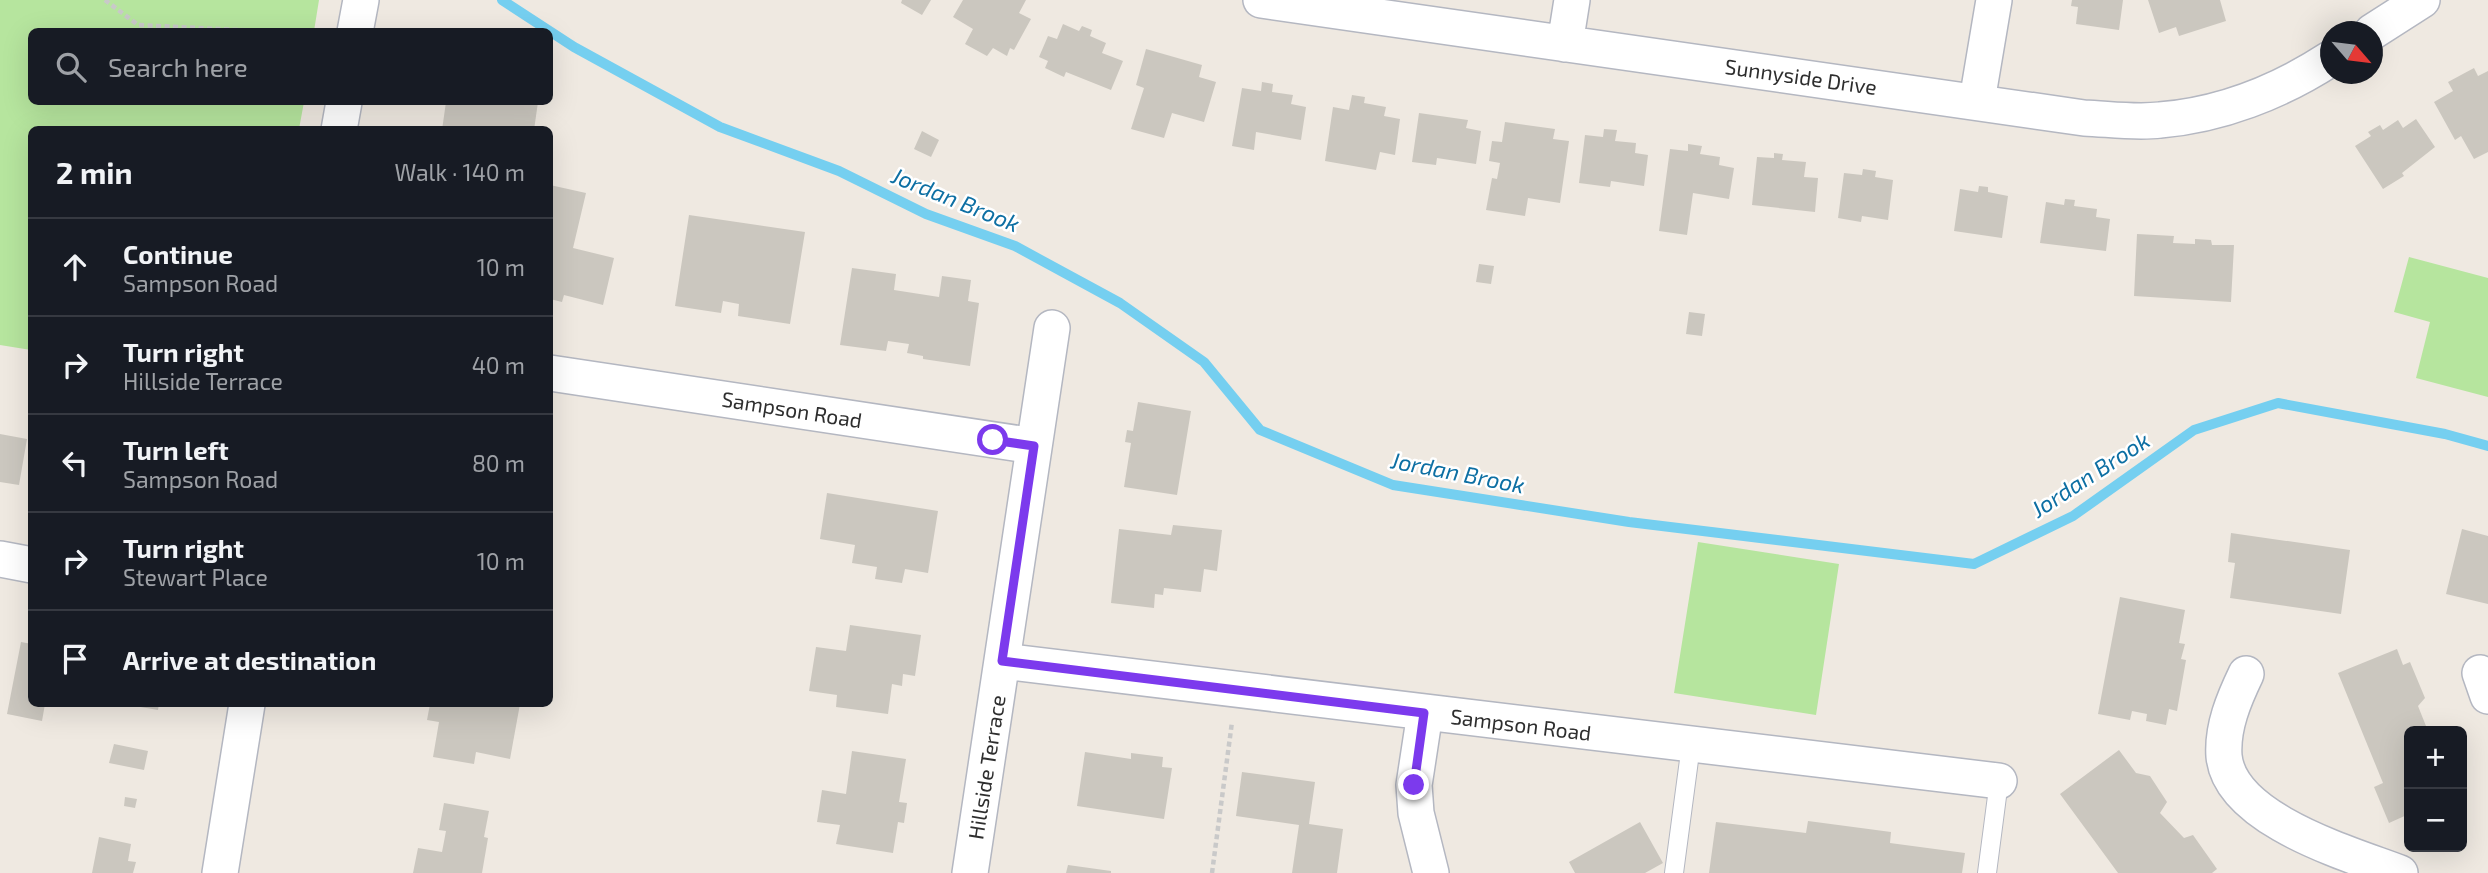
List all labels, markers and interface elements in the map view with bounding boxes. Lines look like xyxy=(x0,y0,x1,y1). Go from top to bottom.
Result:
north arrow xyxy=(2320,21,2383,84)
search box xyxy=(28,28,553,105)
icon: search xyxy=(52,48,90,86)
text: Search here xyxy=(108,51,248,82)
street label: Sunnyside Drive xyxy=(1724,53,1878,99)
text: 2 min xyxy=(56,154,133,190)
text: Walk · 140 m xyxy=(394,158,525,186)
water label: Jordan Brook xyxy=(887,160,1024,237)
text: Continue xyxy=(123,238,233,269)
icon: ahead xyxy=(56,248,94,286)
text: 10 m xyxy=(477,253,525,281)
text: Sampson Road xyxy=(123,269,278,297)
text: Turn right xyxy=(123,336,244,367)
icon: right xyxy=(56,346,94,384)
text: 40 m xyxy=(472,351,525,379)
text: Hillside Terrace xyxy=(123,367,283,395)
street label: Sampson Road xyxy=(720,386,864,432)
route start xyxy=(977,424,1008,455)
water label: Jordan Brook xyxy=(2025,425,2154,523)
text: Turn left xyxy=(123,434,229,465)
icon: left xyxy=(56,444,94,482)
water label: Jordan Brook xyxy=(1388,445,1527,499)
text: 80 m xyxy=(472,449,525,477)
text: Sampson Road xyxy=(123,465,278,493)
text: Turn right xyxy=(123,532,244,563)
icon: right xyxy=(56,542,94,580)
text: 10 m xyxy=(477,547,525,575)
text: Stewart Place xyxy=(123,563,268,591)
icon: arrive xyxy=(56,640,94,678)
text: Arrive at destination xyxy=(123,644,376,675)
street label: Hillside Terrace xyxy=(962,693,1010,841)
street label: Sampson Road xyxy=(1449,703,1593,745)
map controls xyxy=(2404,726,2467,852)
button: + xyxy=(2404,726,2467,789)
route end xyxy=(1398,769,1429,800)
button: − xyxy=(2404,789,2467,852)

